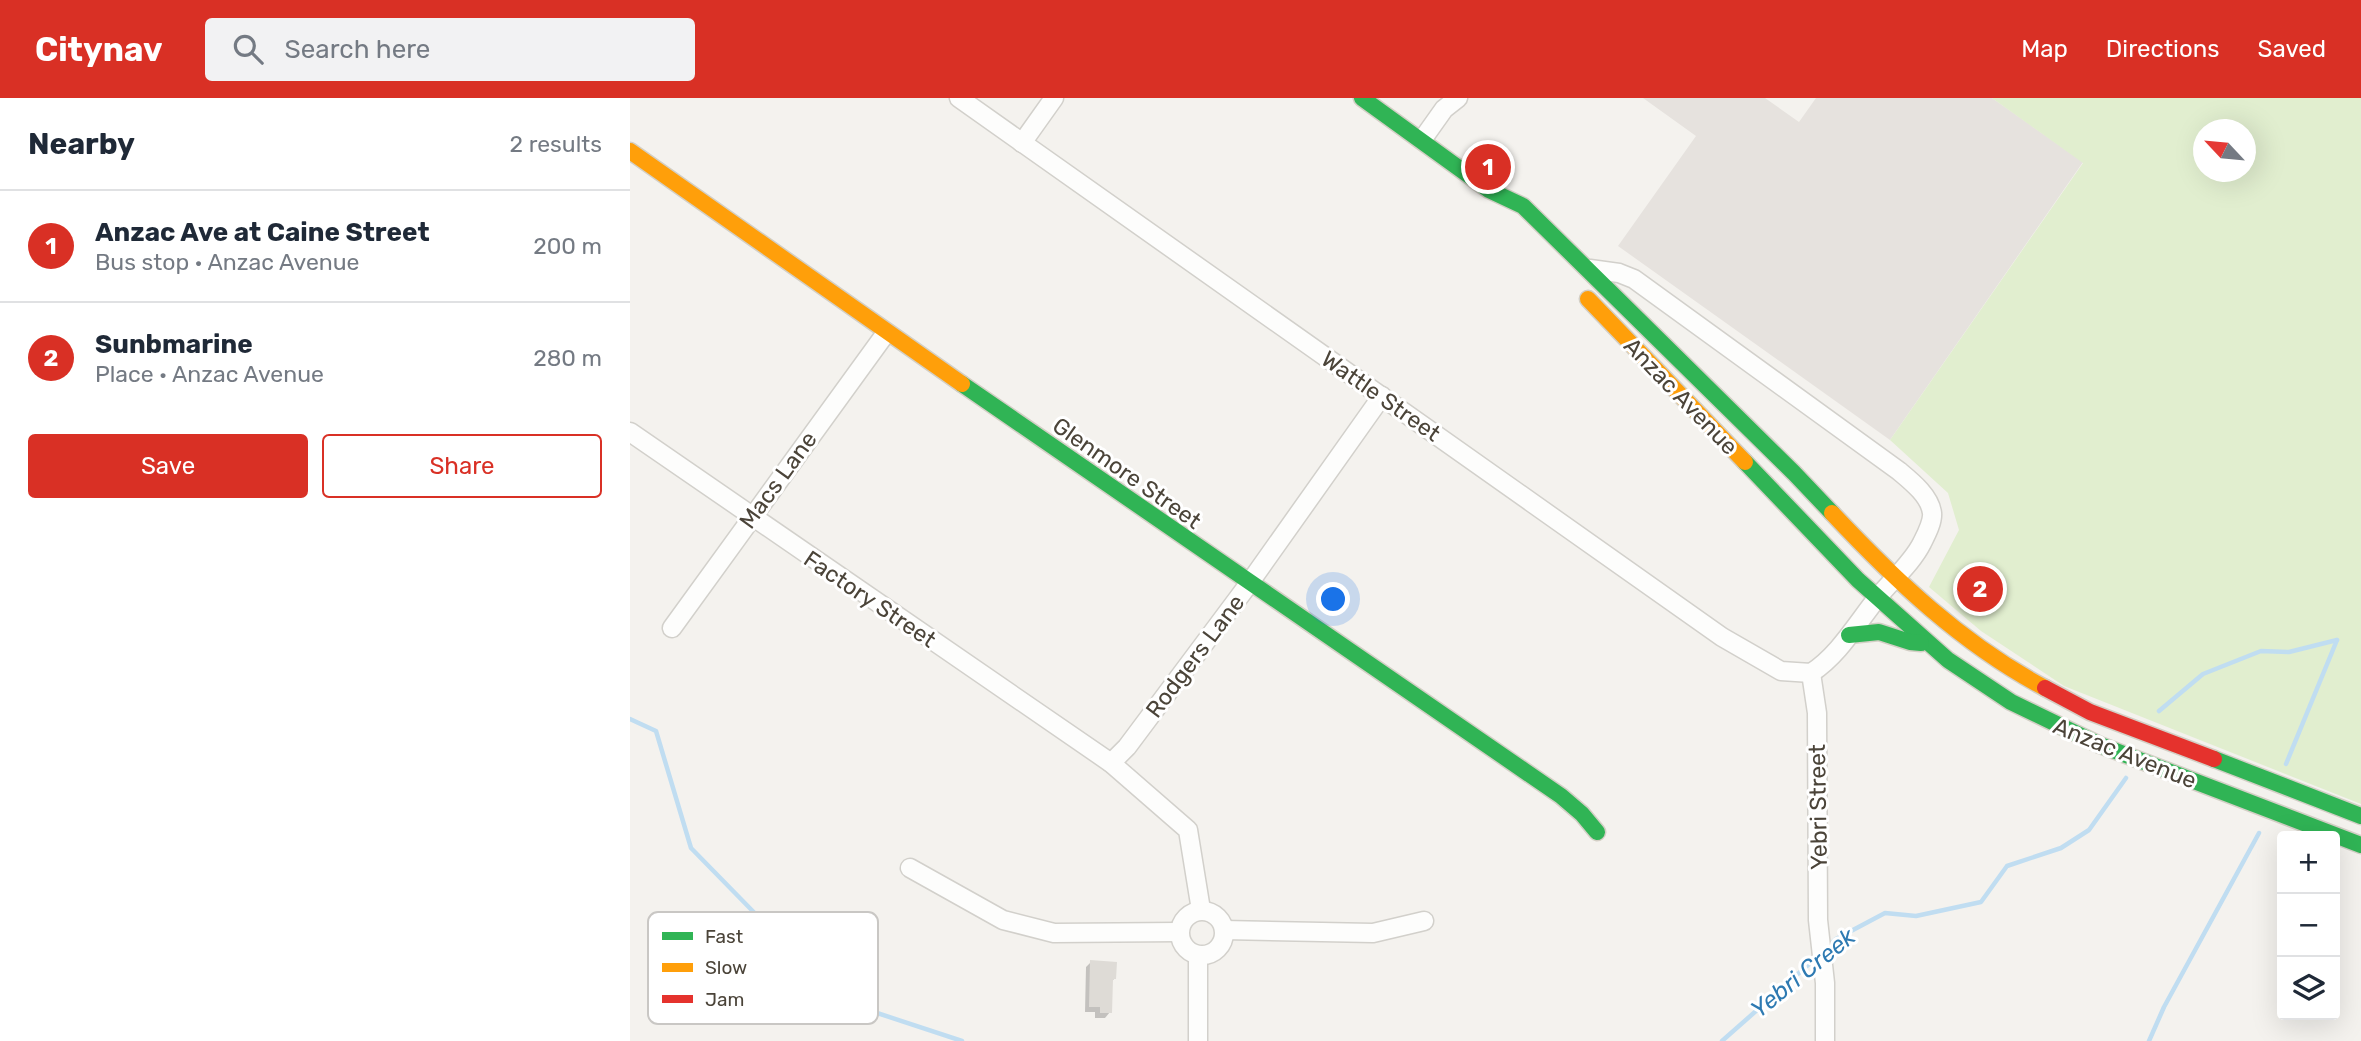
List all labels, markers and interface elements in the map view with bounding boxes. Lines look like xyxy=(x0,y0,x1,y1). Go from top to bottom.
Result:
search box xyxy=(205,18,695,81)
text: Citynav xyxy=(35,30,163,69)
icon: search xyxy=(229,30,267,68)
text: Search here xyxy=(285,34,430,65)
text: Map xyxy=(2021,35,2068,63)
text: Directions xyxy=(2106,35,2219,63)
text: Saved xyxy=(2257,35,2326,63)
north arrow xyxy=(2193,119,2256,182)
text: Nearby xyxy=(28,126,135,162)
text: 2 results xyxy=(510,130,602,158)
pin: 1 xyxy=(1465,141,1511,193)
text: Anzac Ave at Caine Street xyxy=(95,217,430,248)
text: 1 xyxy=(45,232,57,260)
text: 200 m xyxy=(533,232,602,260)
text: Bus stop · Anzac Avenue xyxy=(95,248,359,276)
text: Sunbmarine xyxy=(95,329,253,360)
street label: Anzac Avenue xyxy=(1618,332,1744,460)
text: 2 xyxy=(44,344,58,372)
text: 280 m xyxy=(533,344,602,372)
street label: Wattle Street xyxy=(1316,345,1446,447)
text: Place · Anzac Avenue xyxy=(95,360,324,388)
street label: Glenmore Street xyxy=(1047,411,1207,535)
street label: Macs Lane xyxy=(733,426,823,534)
button: Save xyxy=(28,434,308,498)
button: Share xyxy=(322,434,602,498)
street label: Factory Street xyxy=(799,545,941,653)
pin: 2 xyxy=(1957,563,2003,615)
your location xyxy=(1316,582,1350,616)
street label: Rodgers Lane xyxy=(1140,589,1250,723)
street label: Anzac Avenue xyxy=(2049,712,2201,794)
street label: Yebri Street xyxy=(1803,744,1833,870)
map controls xyxy=(2277,831,2340,1020)
button: + xyxy=(2277,831,2340,894)
button: − xyxy=(2277,894,2340,957)
legend xyxy=(648,912,878,1024)
water label: Yebri Creek xyxy=(1745,922,1861,1024)
text: Fast xyxy=(705,925,744,948)
text: Slow xyxy=(705,956,747,979)
button: layers xyxy=(2277,957,2340,1020)
text: Jam xyxy=(705,988,744,1011)

